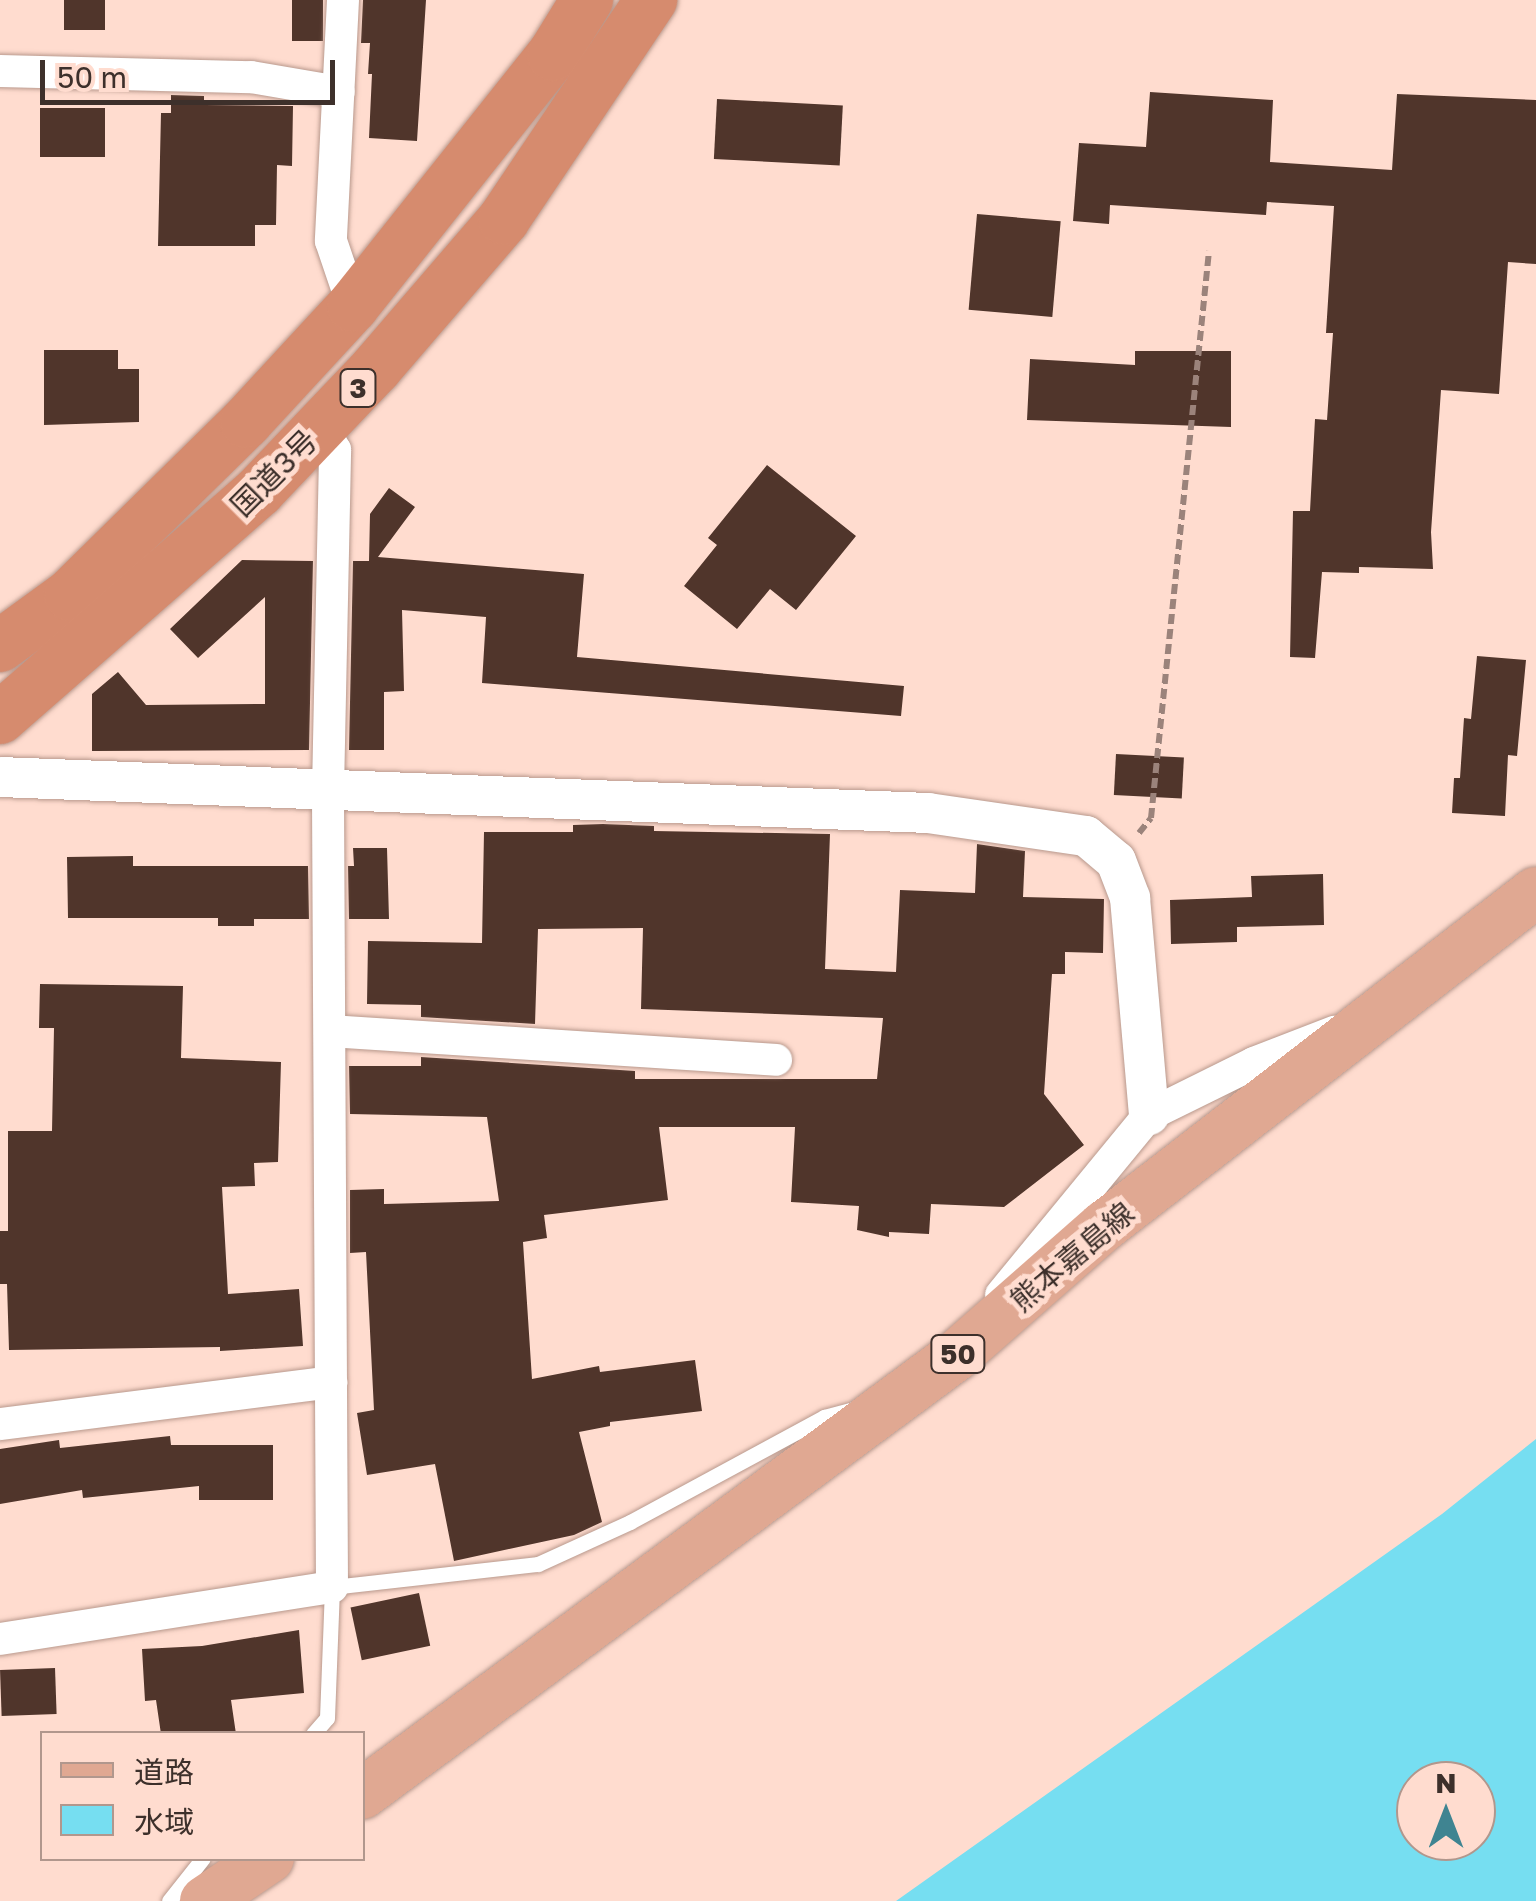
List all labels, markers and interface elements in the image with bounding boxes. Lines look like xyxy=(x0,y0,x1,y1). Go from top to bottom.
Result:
scale bar xyxy=(45,40,340,102)
text: 50 m xyxy=(57,59,127,95)
road number: 3 xyxy=(338,365,378,411)
street label: 国道3号 xyxy=(223,422,325,524)
street label: 熊本嘉島線 xyxy=(1003,1195,1141,1319)
road number: 50 xyxy=(928,1331,988,1377)
legend xyxy=(40,1731,365,1861)
text: 道路 xyxy=(134,1754,194,1790)
north arrow xyxy=(1396,1761,1496,1861)
text: N xyxy=(1435,1766,1457,1799)
text: 水域 xyxy=(134,1804,194,1840)

